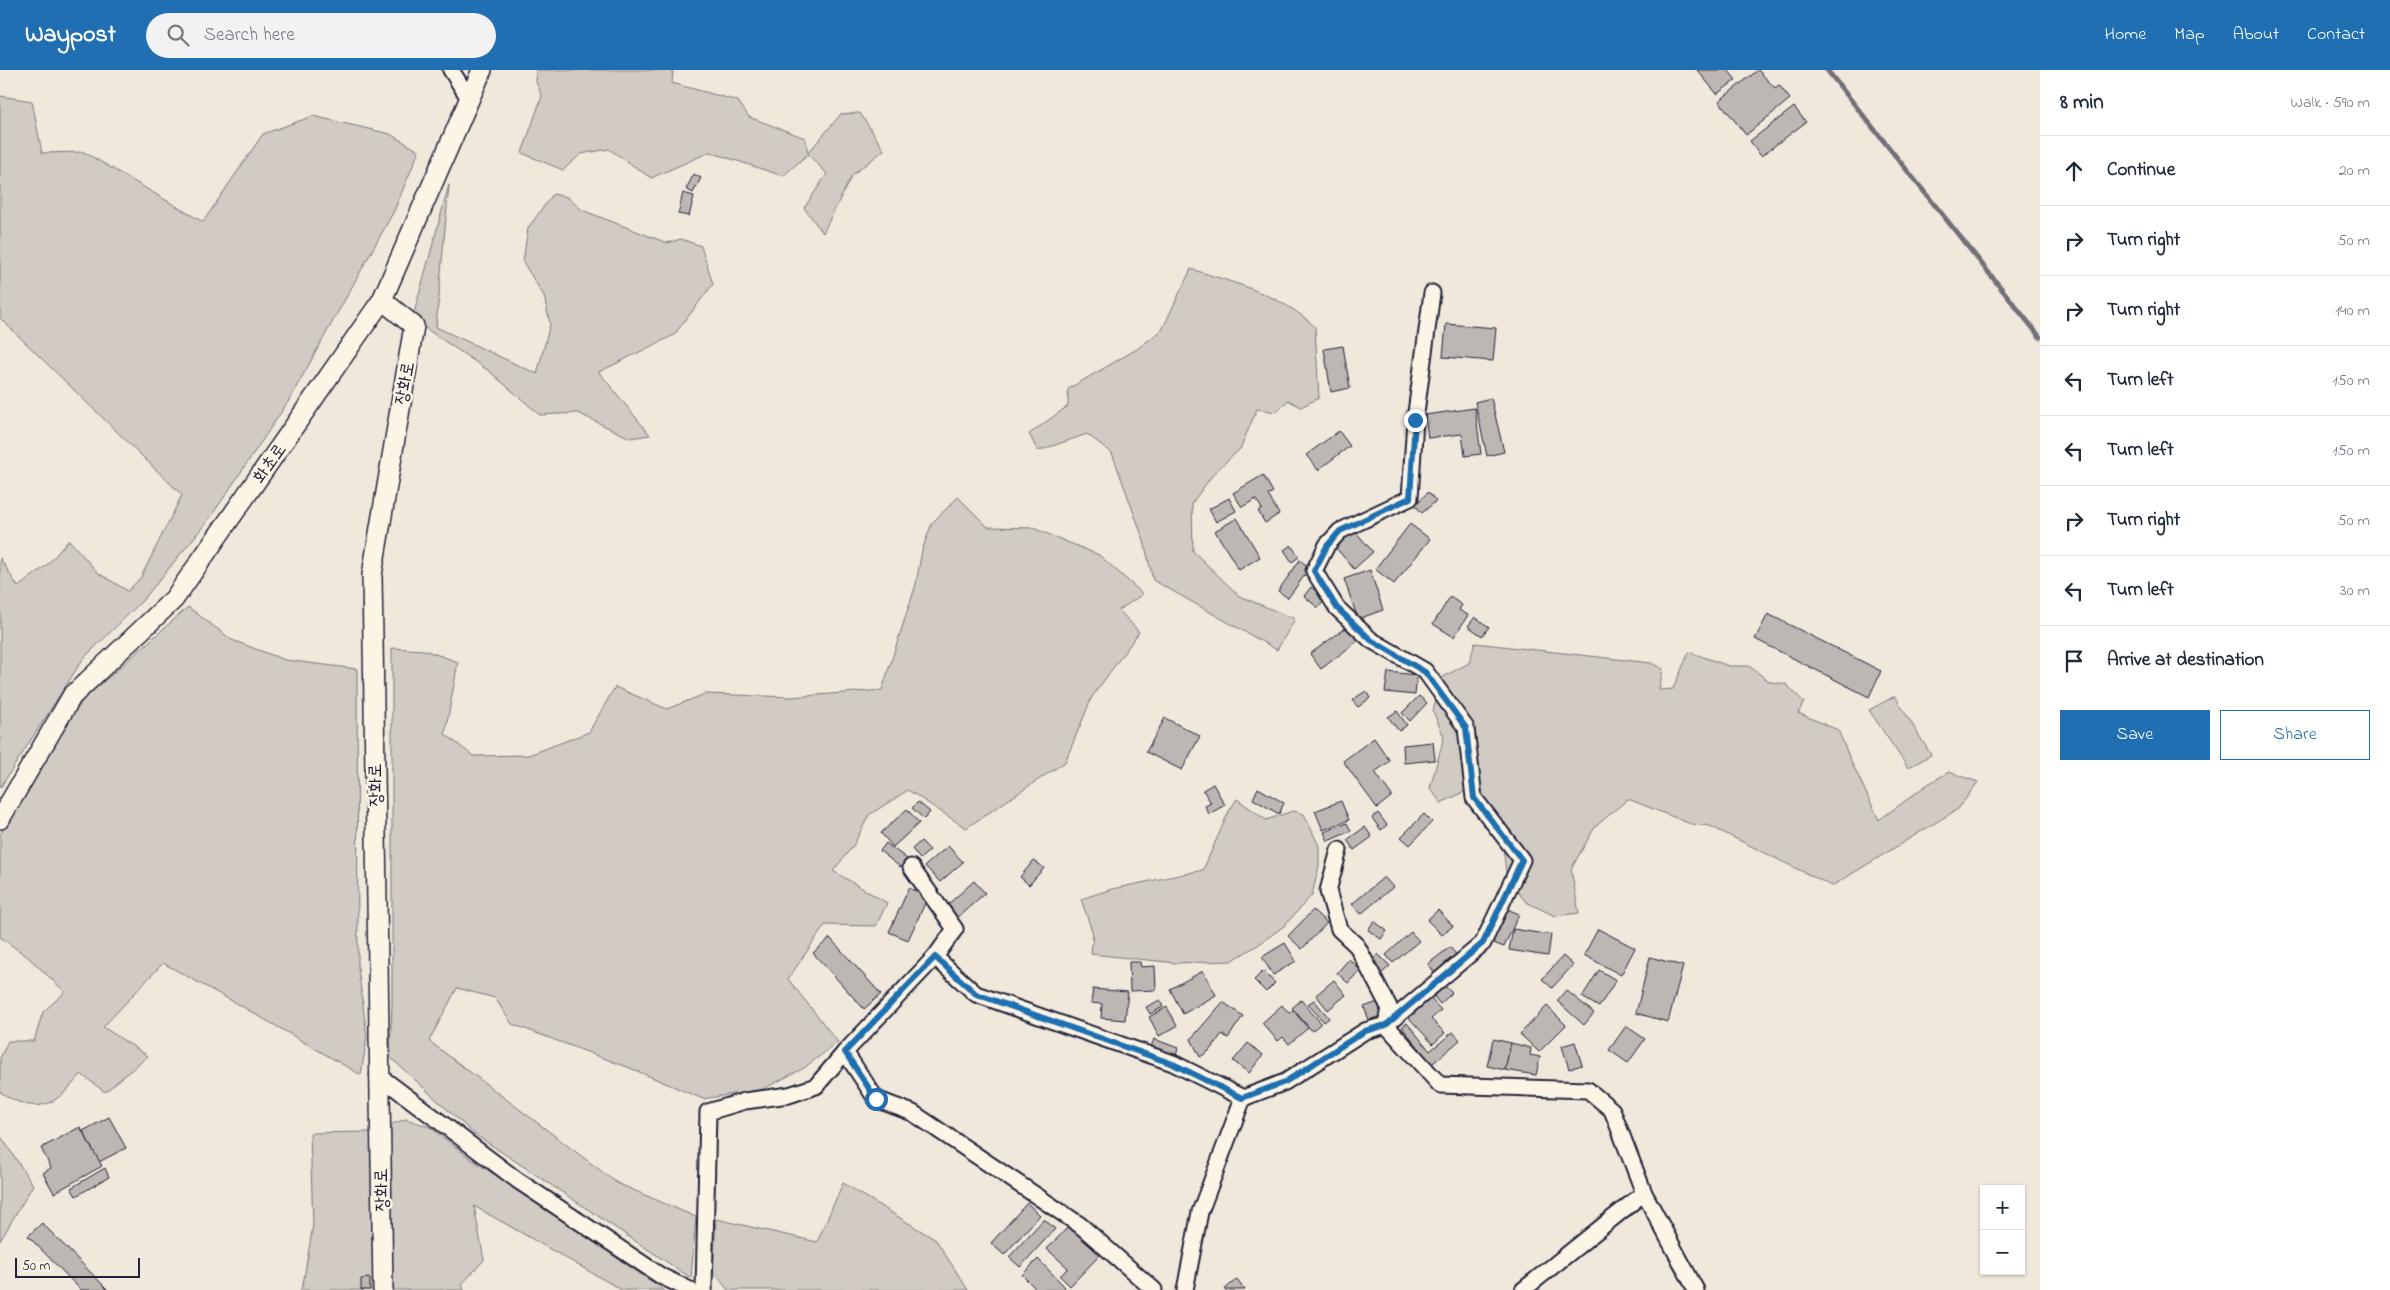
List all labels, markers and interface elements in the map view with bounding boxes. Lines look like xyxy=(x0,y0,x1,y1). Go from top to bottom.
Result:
search box xyxy=(146,13,496,58)
text: Waypost xyxy=(25,18,116,53)
icon: search xyxy=(164,21,192,49)
text: Search here xyxy=(204,22,295,49)
text: Home xyxy=(2105,22,2146,48)
text: Map xyxy=(2174,22,2205,48)
text: About xyxy=(2233,22,2279,48)
text: Contact xyxy=(2307,22,2365,48)
text: 8 min xyxy=(2060,88,2104,118)
text: Walk · 590 m xyxy=(2291,91,2370,115)
icon: ahead xyxy=(2060,157,2088,185)
text: Continue xyxy=(2107,157,2175,184)
text: 20 m xyxy=(2339,159,2370,183)
icon: right xyxy=(2060,227,2088,255)
text: Turn right xyxy=(2107,227,2180,254)
text: 50 m xyxy=(2338,229,2370,253)
icon: right xyxy=(2060,297,2088,325)
text: Turn right xyxy=(2107,297,2180,324)
text: 140 m xyxy=(2335,299,2370,323)
street label: 장화로 xyxy=(389,360,423,407)
icon: left xyxy=(2060,367,2088,395)
text: Turn left xyxy=(2107,367,2174,394)
text: 150 m xyxy=(2332,369,2370,393)
route end xyxy=(1404,409,1427,432)
icon: left xyxy=(2060,437,2088,465)
text: Turn left xyxy=(2107,437,2174,464)
street label: 화초로 xyxy=(248,439,294,489)
text: 150 m xyxy=(2332,439,2370,463)
icon: right xyxy=(2060,507,2088,535)
text: Turn right xyxy=(2107,507,2180,534)
text: 50 m xyxy=(2338,509,2370,533)
icon: left xyxy=(2060,577,2088,605)
text: Turn left xyxy=(2107,577,2174,604)
text: 30 m xyxy=(2340,579,2370,603)
icon: arrive xyxy=(2060,647,2088,675)
text: Arrive at destination xyxy=(2107,647,2264,674)
button: Save xyxy=(2060,710,2210,760)
button: Share xyxy=(2220,710,2370,760)
street label: 장화로 xyxy=(364,763,390,807)
route start xyxy=(865,1088,888,1111)
street label: 장화로 xyxy=(370,1168,396,1212)
map controls xyxy=(1980,1185,2025,1275)
button: + xyxy=(1980,1185,2025,1230)
button: − xyxy=(1980,1230,2025,1275)
scale bar xyxy=(15,1255,140,1278)
text: 50 m xyxy=(22,1256,50,1277)

